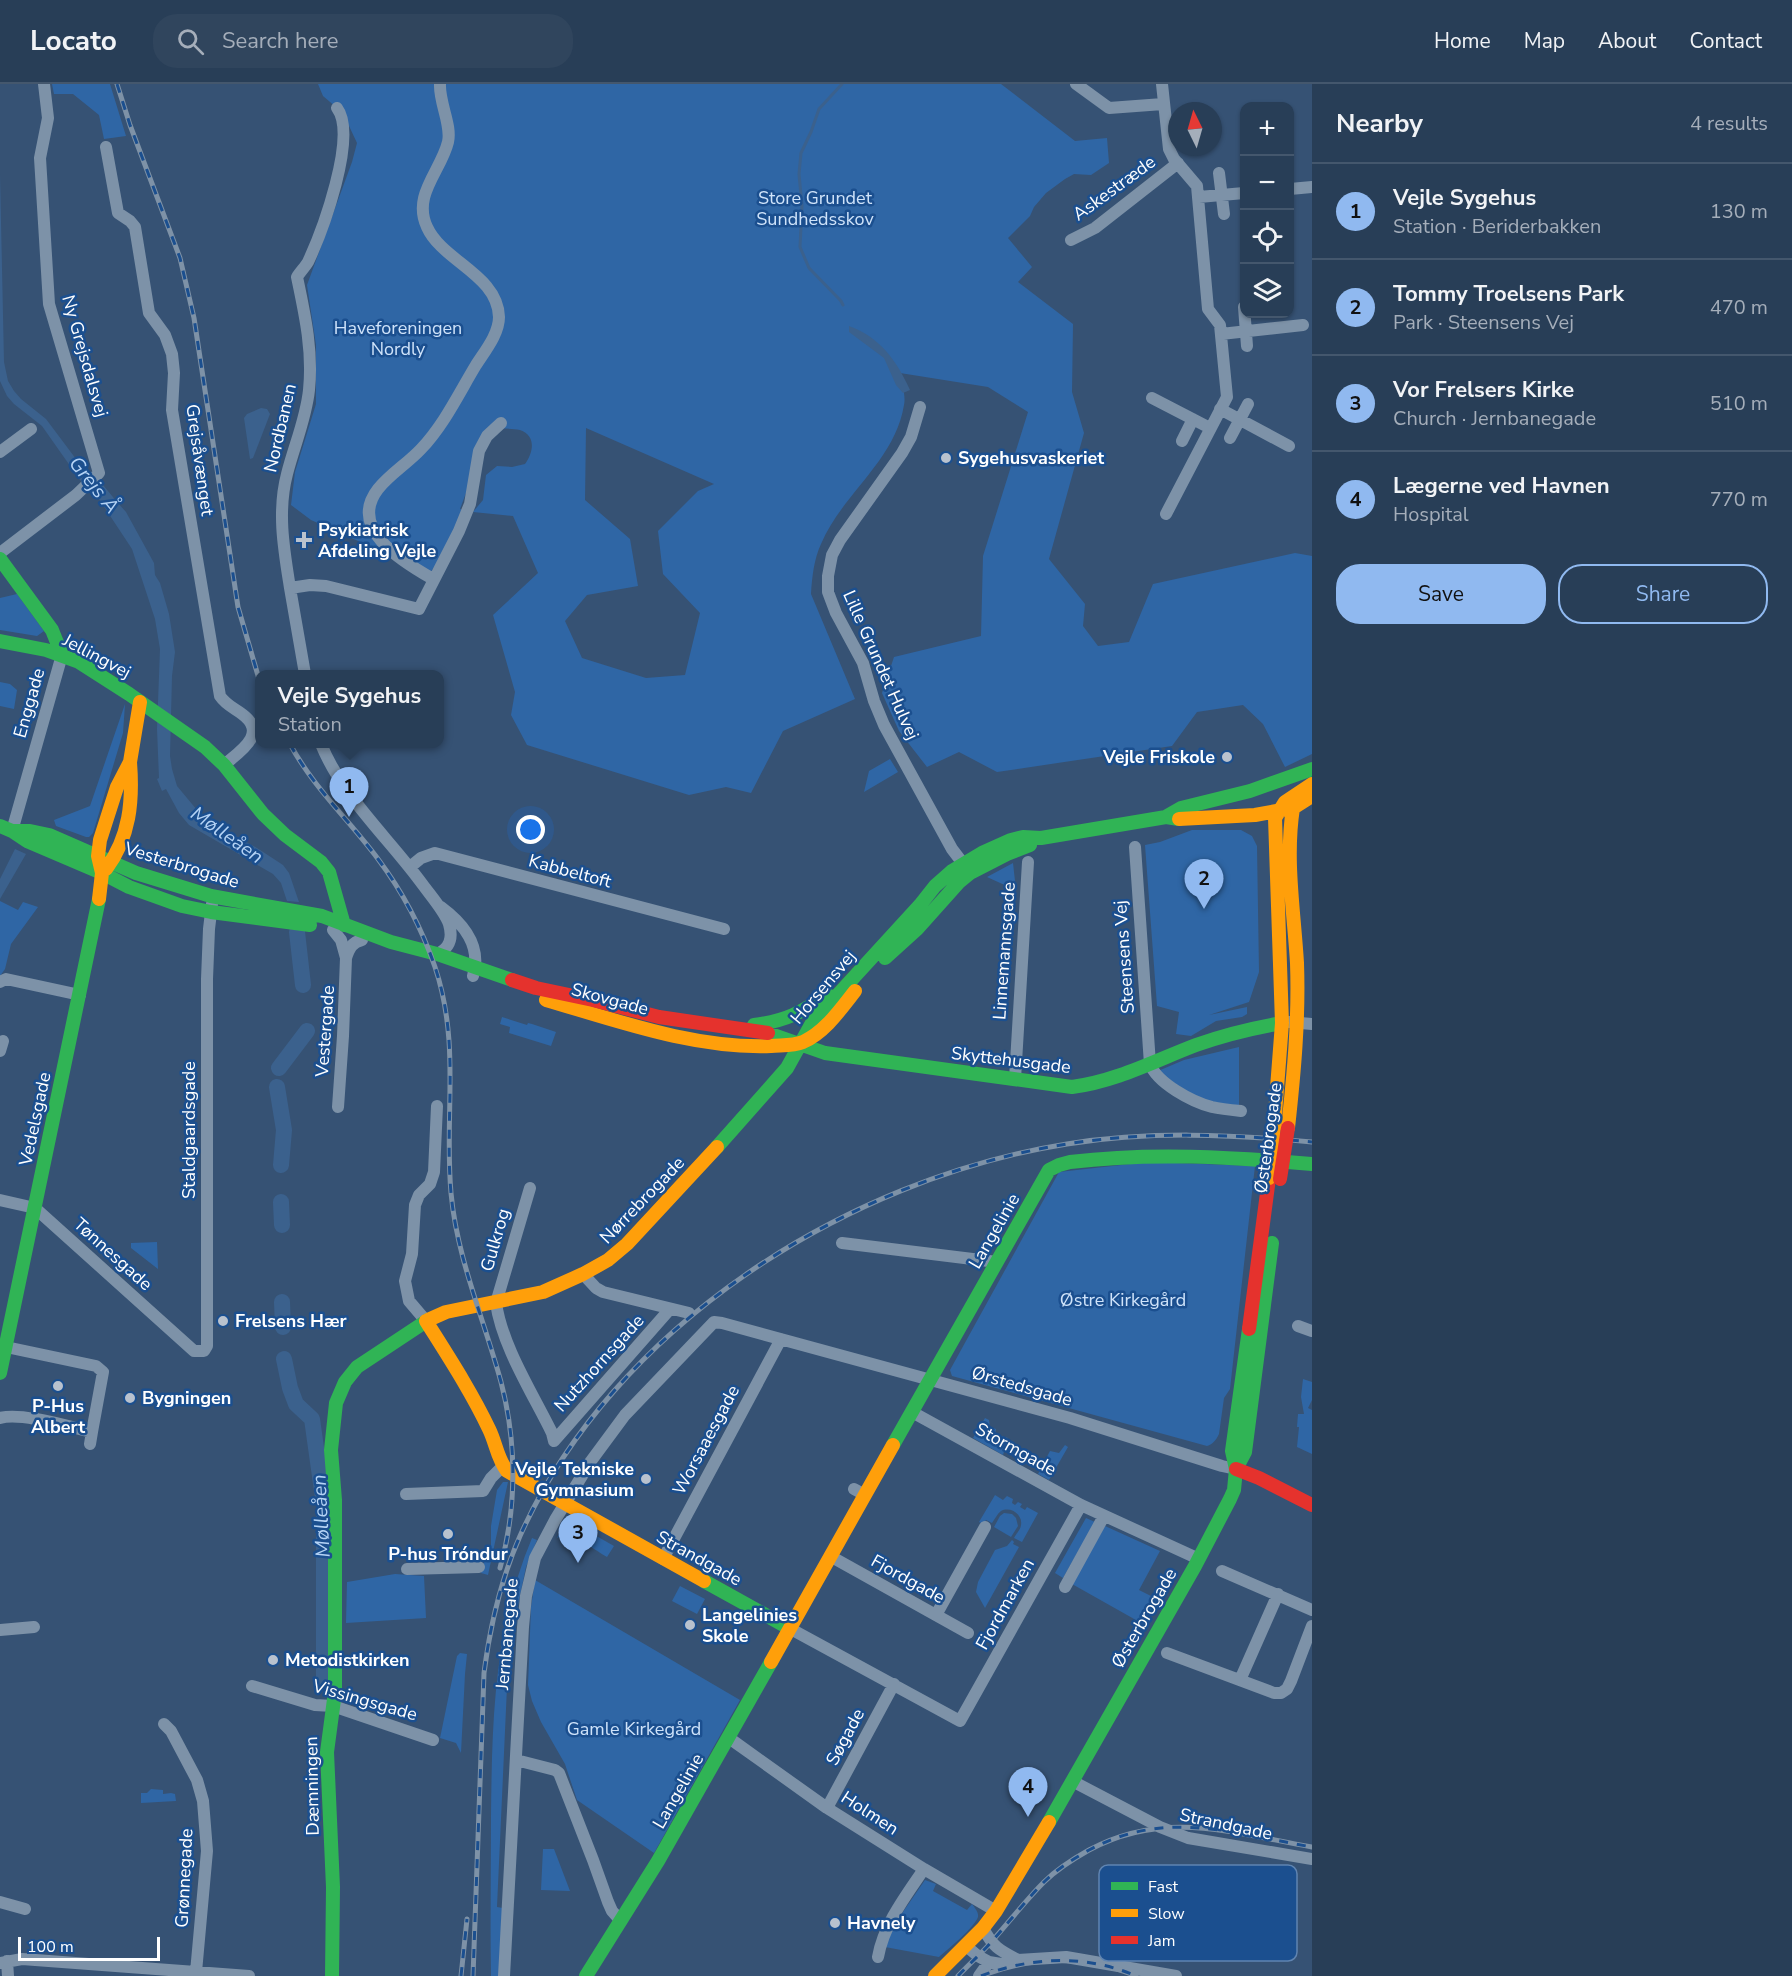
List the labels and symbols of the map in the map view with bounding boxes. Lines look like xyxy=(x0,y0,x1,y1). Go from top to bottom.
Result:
north arrow xyxy=(1168,102,1222,156)
street label: Askestræde xyxy=(1068,150,1160,226)
park label: Store Grundet Sundhedsskov xyxy=(756,186,874,231)
street label: Ny Grejsdalsvej xyxy=(56,292,114,420)
park label: Haveforeningen Nordly xyxy=(334,316,462,361)
street label: Nordbanen xyxy=(258,381,302,475)
street label: Grejsåvænget xyxy=(180,403,220,518)
place label: Sygehusvaskeriet xyxy=(958,446,1104,470)
water label: Grejs Å xyxy=(63,451,125,519)
marker: Sygehusvaskeriet xyxy=(939,451,953,465)
place label: Psykiatrisk Afdeling Vejle xyxy=(318,518,436,563)
marker: Psykiatrisk Afdeling Vejle xyxy=(295,531,313,549)
street label: Lille Grundet Hulvej xyxy=(837,586,925,744)
street label: Jellingvej xyxy=(58,628,135,684)
street label: Enggade xyxy=(8,665,50,741)
place label: Vejle Friskole xyxy=(1102,745,1215,769)
marker: Vejle Friskole xyxy=(1220,750,1234,764)
pin: 1 xyxy=(330,768,368,817)
water label: Mølleåen xyxy=(185,800,269,870)
your location xyxy=(516,815,545,844)
street label: Vesterbrogade xyxy=(121,836,242,894)
street label: Kabbeltoft xyxy=(526,848,615,894)
pin: 2 xyxy=(1184,860,1224,909)
street label: Linnemannsgade xyxy=(987,881,1021,1021)
street label: Steensens Vej xyxy=(1108,900,1140,1014)
street label: Horsensvej xyxy=(785,945,861,1029)
street label: Skovgade xyxy=(569,977,651,1021)
street label: Vestergade xyxy=(310,984,340,1079)
street label: Skyttehusgade xyxy=(950,1041,1072,1079)
street label: Staldgaardsgade xyxy=(177,1061,201,1199)
street label: Vedelsgade xyxy=(13,1070,57,1169)
street label: Østerbrogade xyxy=(1248,1081,1288,1195)
street label: Nørrebrogade xyxy=(594,1151,690,1249)
street label: Langelinie xyxy=(963,1189,1025,1273)
street label: Gulkrog xyxy=(475,1206,515,1274)
street label: Tønnesgade xyxy=(68,1212,158,1296)
park label: Østre Kirkegård xyxy=(1060,1288,1186,1312)
place label: Frelsens Hær xyxy=(235,1309,347,1333)
street label: Nutzhornsgade xyxy=(549,1309,649,1417)
marker: Frelsens Hær xyxy=(216,1314,230,1328)
street label: Ørstedsgade xyxy=(969,1360,1075,1412)
marker: P-Hus Albert xyxy=(51,1379,65,1393)
street label: Worsaaesgade xyxy=(667,1381,745,1499)
place label: Bygningen xyxy=(142,1386,231,1410)
marker: Bygningen xyxy=(123,1391,137,1405)
place label: P-Hus Albert xyxy=(31,1394,85,1439)
street label: Stormgade xyxy=(971,1417,1061,1481)
place label: Vejle Tekniske Gymnasium xyxy=(514,1457,634,1502)
marker: Vejle Tekniske Gymnasium xyxy=(639,1472,653,1486)
water label: Mølleåen xyxy=(305,1474,337,1558)
pin: 3 xyxy=(558,1514,598,1563)
street label: Strandgade xyxy=(652,1525,746,1591)
marker: P-hus Tróndur xyxy=(441,1527,455,1541)
place label: P-hus Tróndur xyxy=(388,1542,508,1566)
street label: Fjordgade xyxy=(867,1549,949,1609)
street label: Fjordmarken xyxy=(970,1554,1040,1654)
street label: Østerbrogade xyxy=(1106,1564,1182,1672)
street label: Jernbanegade xyxy=(490,1577,524,1692)
place label: Langelinies Skole xyxy=(702,1603,797,1648)
marker: Langelinies Skole xyxy=(683,1618,697,1632)
place label: Metodistkirken xyxy=(285,1648,410,1672)
marker: Metodistkirken xyxy=(266,1653,280,1667)
street label: Vissingsgade xyxy=(309,1673,420,1726)
street label: Søgade xyxy=(820,1704,870,1770)
park label: Gamle Kirkegård xyxy=(567,1717,701,1741)
street label: Dæmningen xyxy=(299,1736,325,1836)
street label: Langelinie xyxy=(647,1749,709,1833)
pin: 4 xyxy=(1008,1768,1048,1817)
street label: Holmen xyxy=(837,1785,903,1841)
street label: Strandgade xyxy=(1177,1802,1275,1846)
street label: Grønnegade xyxy=(169,1828,199,1928)
legend xyxy=(1099,1865,1297,1961)
text: Fast xyxy=(1148,1876,1179,1898)
text: Slow xyxy=(1148,1903,1185,1925)
place label: Havnely xyxy=(847,1911,916,1935)
marker: Havnely xyxy=(828,1916,842,1930)
text: Jam xyxy=(1147,1930,1175,1952)
scale bar xyxy=(18,1934,160,1962)

